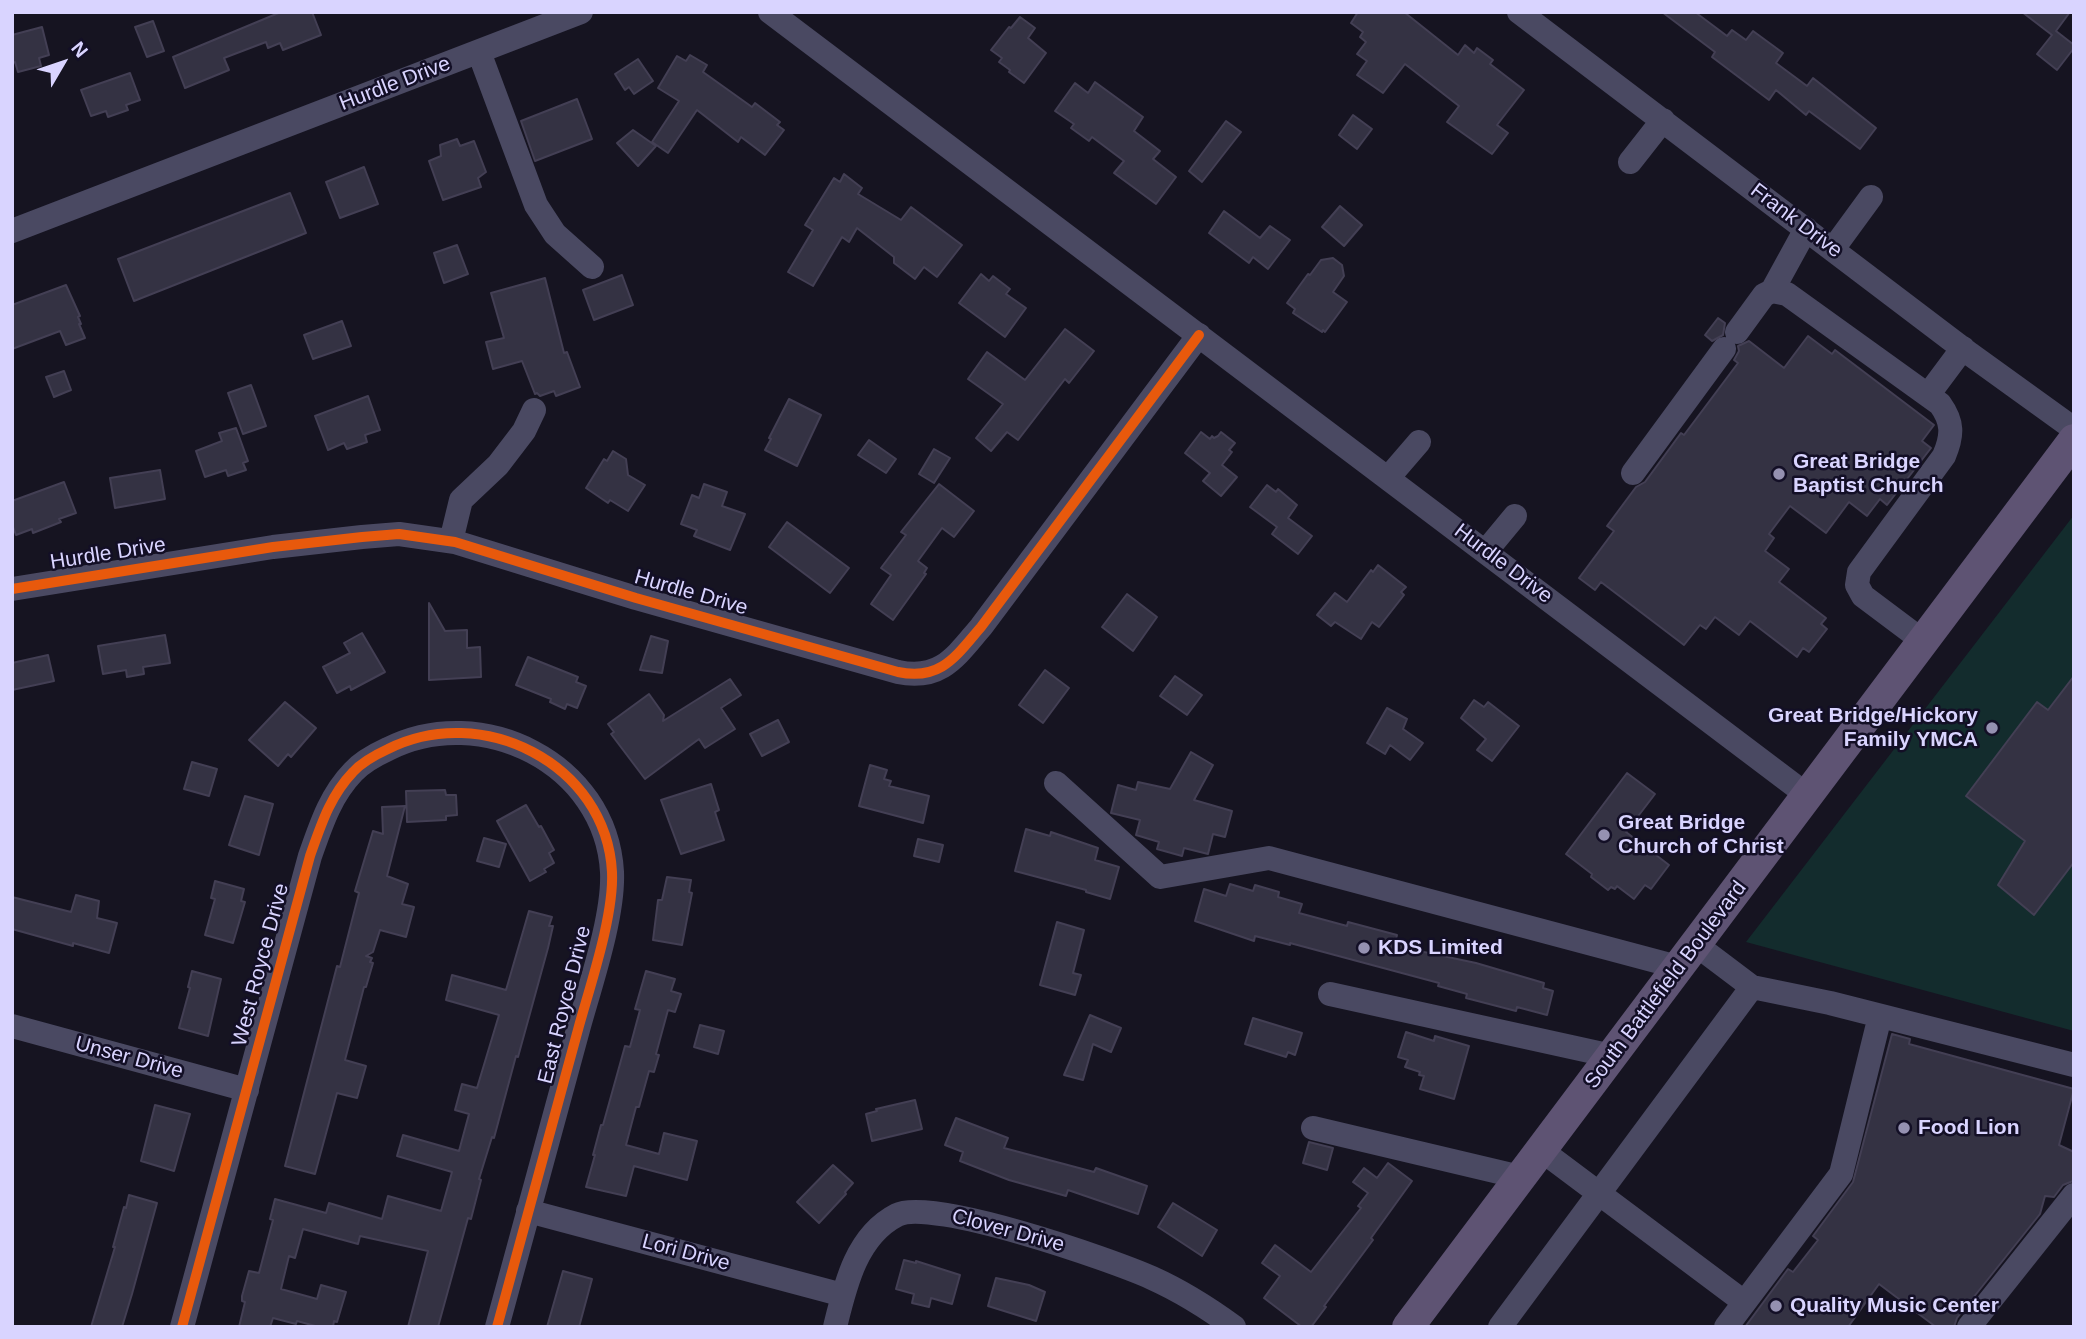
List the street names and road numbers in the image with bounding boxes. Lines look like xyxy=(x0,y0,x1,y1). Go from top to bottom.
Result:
street label: Hurdle Drive xyxy=(336,51,454,117)
street label: Frank Drive xyxy=(1745,178,1847,264)
street label: Hurdle Drive xyxy=(1449,519,1557,609)
street label: Hurdle Drive xyxy=(48,532,168,576)
street label: Hurdle Drive xyxy=(631,565,751,621)
street label: South Battlefield Boulevard xyxy=(1580,876,1752,1094)
street label: West Royce Drive xyxy=(227,881,295,1049)
street label: East Royce Drive xyxy=(533,923,597,1087)
street label: Unser Drive xyxy=(72,1031,186,1085)
street label: Clover Drive xyxy=(949,1204,1067,1258)
street label: Lori Drive xyxy=(639,1229,733,1277)

